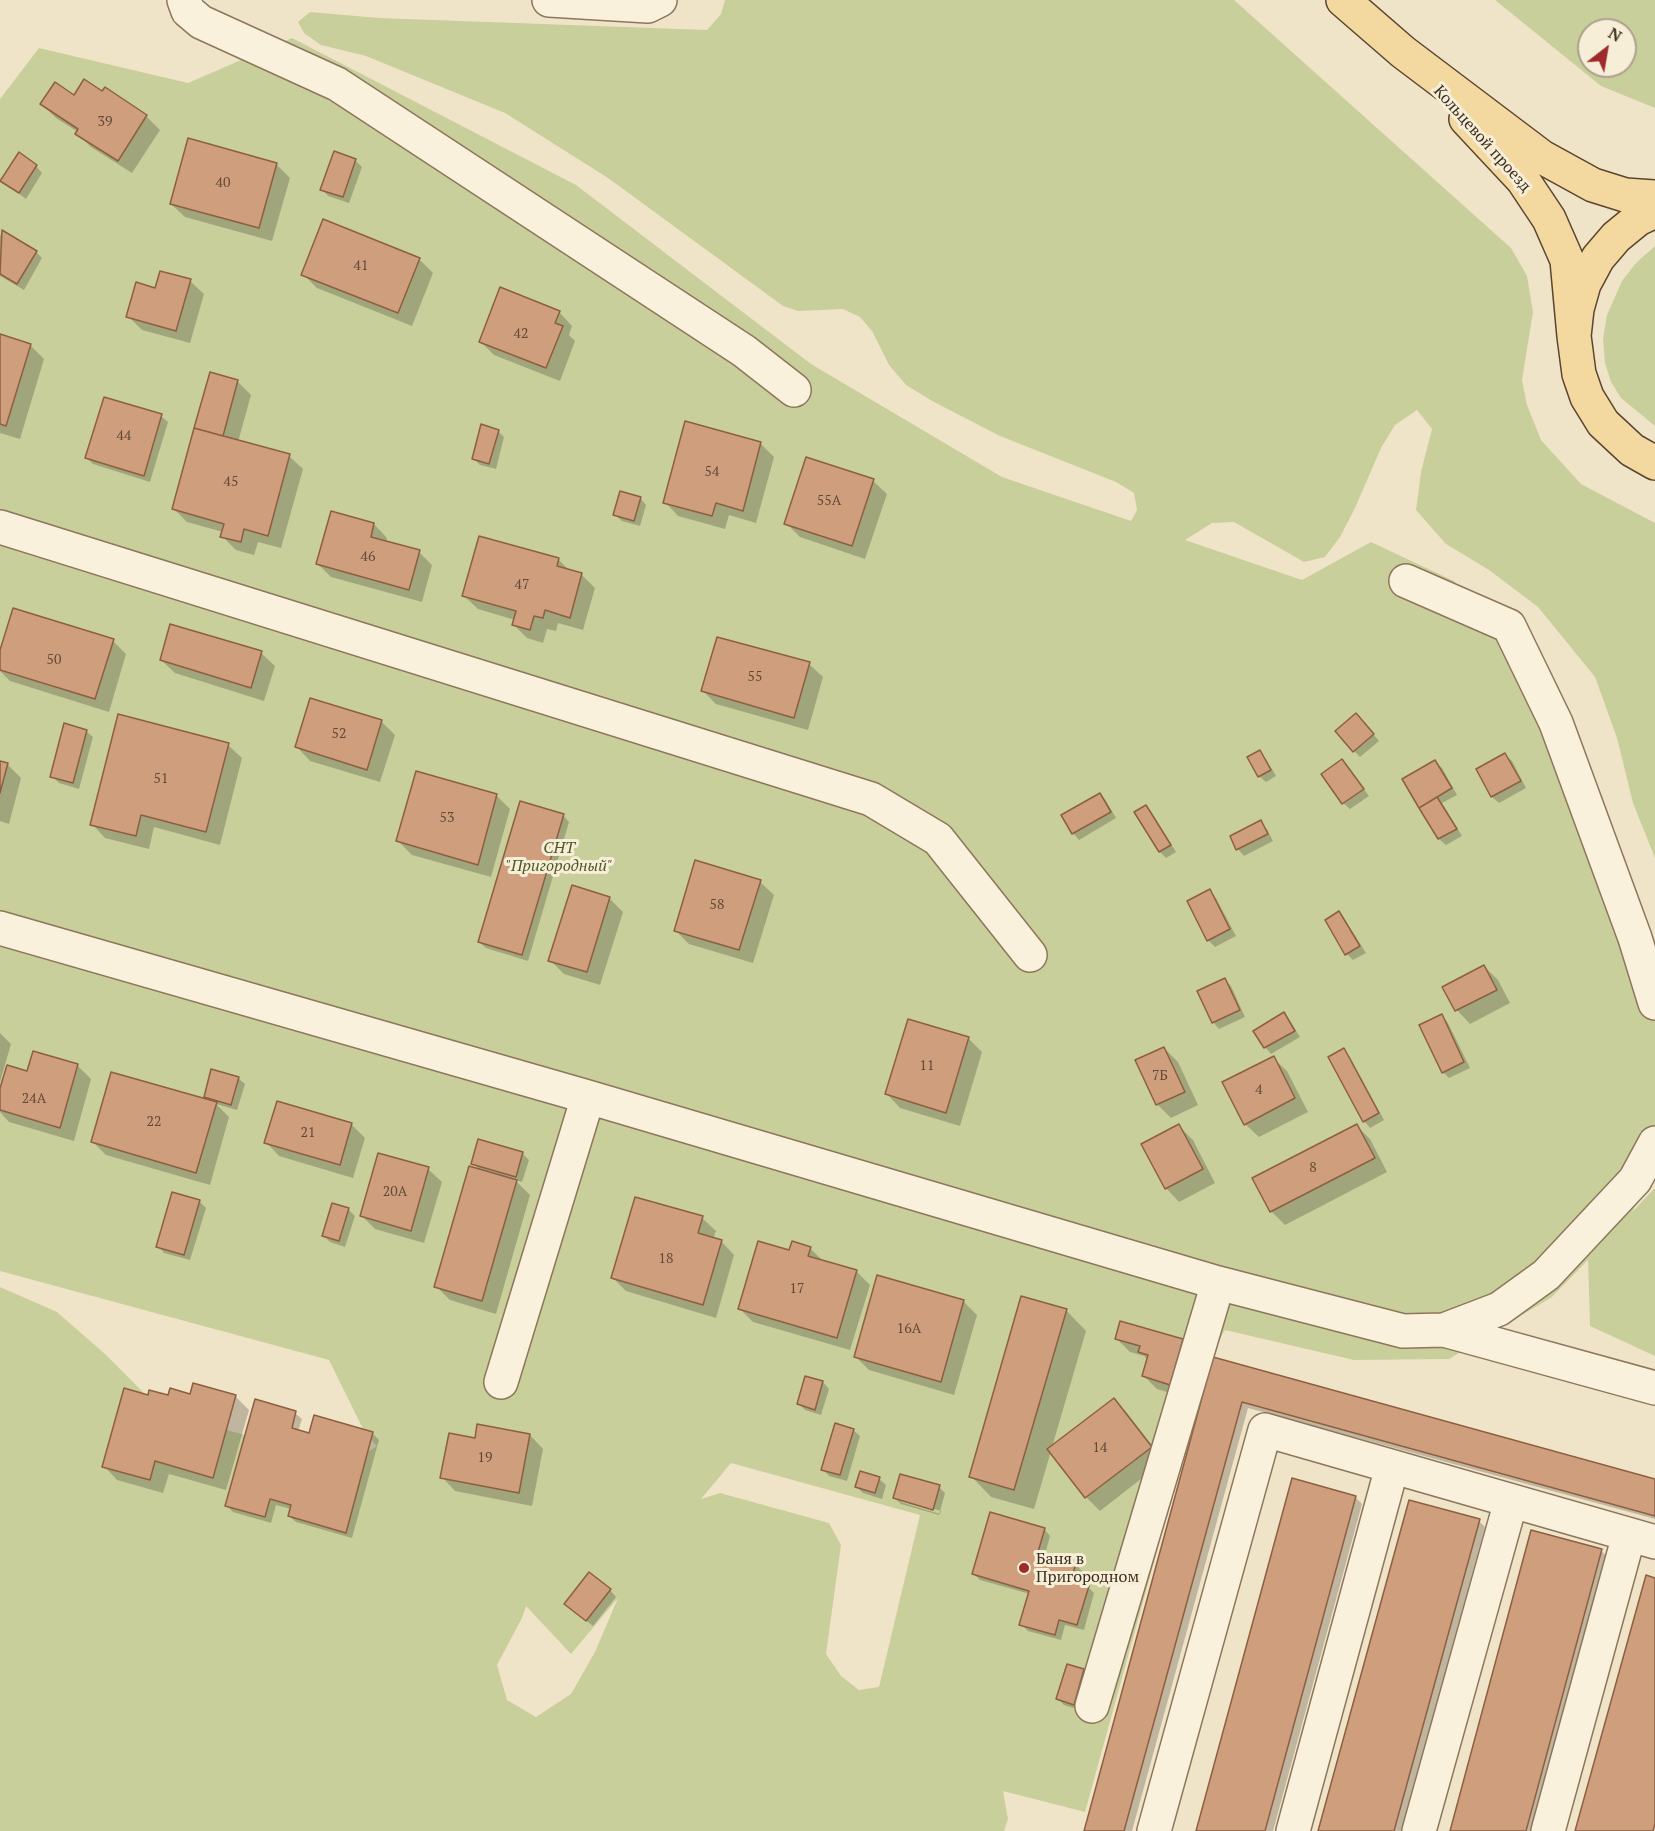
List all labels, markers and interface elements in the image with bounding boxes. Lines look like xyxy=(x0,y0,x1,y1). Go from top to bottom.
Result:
north arrow xyxy=(1577,18,1637,78)
text: N xyxy=(1604,22,1626,47)
street label: Кольцевой проезд xyxy=(1429,82,1535,196)
house number: 39 xyxy=(98,114,112,130)
house number: 40 xyxy=(216,175,230,191)
house number: 41 xyxy=(354,258,368,274)
house number: 42 xyxy=(514,326,528,342)
house number: 44 xyxy=(117,428,131,444)
house number: 54 xyxy=(705,464,719,480)
house number: 45 xyxy=(224,474,238,490)
house number: 55А xyxy=(817,493,841,509)
house number: 46 xyxy=(361,549,375,565)
house number: 47 xyxy=(515,577,529,593)
house number: 50 xyxy=(47,652,61,668)
house number: 55 xyxy=(748,669,762,685)
house number: 52 xyxy=(332,726,346,742)
house number: 51 xyxy=(154,771,168,787)
house number: 53 xyxy=(440,810,454,826)
park label: СНТ "Пригородный" xyxy=(506,838,612,876)
house number: 58 xyxy=(710,897,724,913)
house number: 11 xyxy=(920,1058,934,1074)
house number: 7Б xyxy=(1152,1068,1168,1084)
house number: 4 xyxy=(1255,1082,1263,1098)
house number: 24А xyxy=(22,1091,46,1107)
house number: 22 xyxy=(147,1114,161,1130)
house number: 21 xyxy=(301,1125,315,1141)
house number: 8 xyxy=(1309,1160,1317,1176)
house number: 20А xyxy=(383,1184,407,1200)
house number: 18 xyxy=(659,1251,673,1267)
house number: 17 xyxy=(790,1281,804,1297)
house number: 16А xyxy=(897,1321,921,1337)
house number: 14 xyxy=(1093,1440,1107,1456)
house number: 19 xyxy=(478,1450,492,1466)
place label: Баня в Пригородном xyxy=(1036,1549,1139,1587)
marker: Баня в Пригородном xyxy=(1017,1561,1031,1575)

